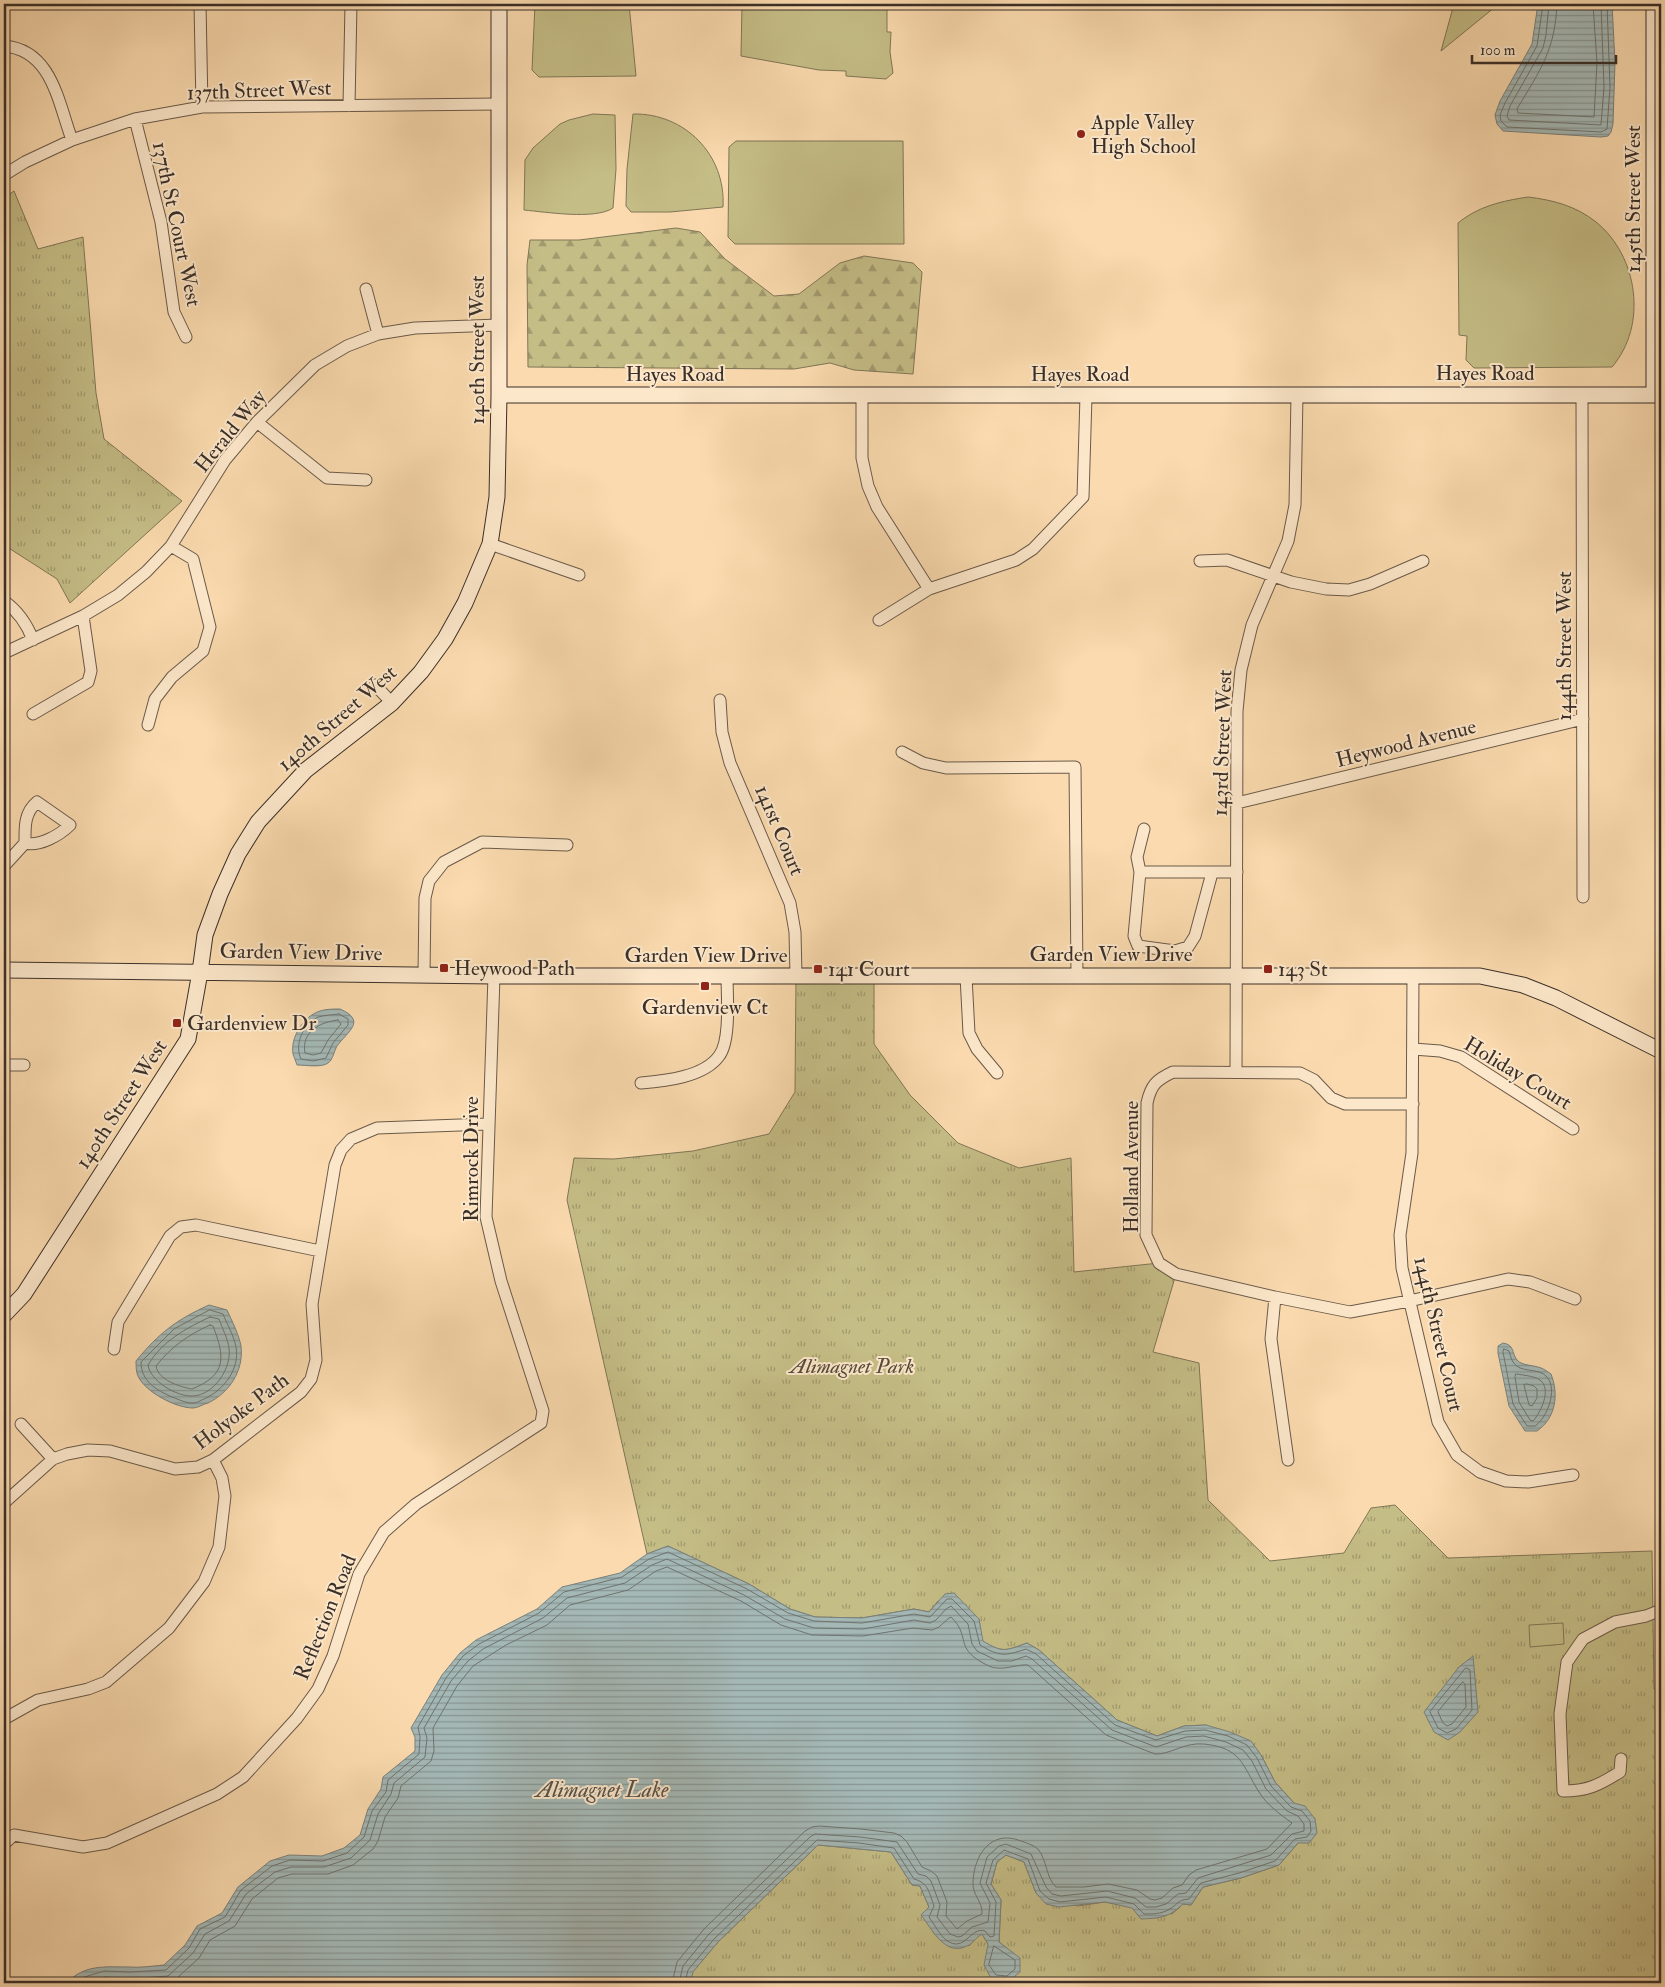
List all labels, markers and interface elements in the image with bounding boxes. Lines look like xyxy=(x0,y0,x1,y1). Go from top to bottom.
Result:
scale bar xyxy=(1472,32,1616,64)
text: 100 m xyxy=(1480,41,1516,60)
street label: 137th Street West xyxy=(186,74,332,107)
place label: Apple Valley High School xyxy=(1090,109,1197,160)
street label: 145th Street West xyxy=(1620,125,1647,273)
marker: Apple Valley High School xyxy=(1075,128,1087,140)
street label: 137th St Court West xyxy=(146,139,207,309)
street label: 140th Street West xyxy=(464,275,491,425)
street label: Hayes Road xyxy=(1435,360,1535,387)
street label: Hayes Road xyxy=(625,361,725,388)
street label: Hayes Road xyxy=(1030,361,1130,388)
street label: Herald Way xyxy=(189,384,273,478)
street label: 144th Street West xyxy=(1551,571,1578,721)
street label: 140th Street West xyxy=(272,659,403,777)
street label: 143rd Street West xyxy=(1206,669,1239,817)
street label: Heywood Avenue xyxy=(1333,713,1479,774)
street label: 141st Court xyxy=(748,781,811,880)
street label: Garden View Drive xyxy=(219,938,383,967)
street label: Garden View Drive xyxy=(1030,941,1193,968)
street label: Garden View Drive xyxy=(625,942,788,969)
place label: Heywood Path xyxy=(454,955,575,982)
place label: 141 Court xyxy=(828,956,910,983)
place label: 143 St xyxy=(1278,956,1328,983)
marker: Heywood Path xyxy=(438,962,450,974)
marker: 141 Court xyxy=(812,963,824,975)
marker: 143 St xyxy=(1262,963,1274,975)
marker: Gardenview Ct xyxy=(699,980,711,992)
place label: Gardenview Ct xyxy=(642,994,768,1021)
place label: Gardenview Dr xyxy=(187,1010,316,1037)
marker: Gardenview Dr xyxy=(171,1017,183,1029)
street label: Holiday Court xyxy=(1459,1031,1577,1116)
street label: 140th Street West xyxy=(69,1034,173,1174)
street label: Rimrock Drive xyxy=(458,1096,485,1222)
street label: Holland Avenue xyxy=(1118,1100,1145,1233)
street label: 144th Street Court xyxy=(1408,1254,1470,1415)
park label: Alimagnet Park xyxy=(788,1353,914,1380)
street label: Holyoke Path xyxy=(188,1367,294,1456)
street label: Reflection Road xyxy=(288,1550,363,1684)
water label: Alimagnet Lake xyxy=(534,1776,669,1804)

